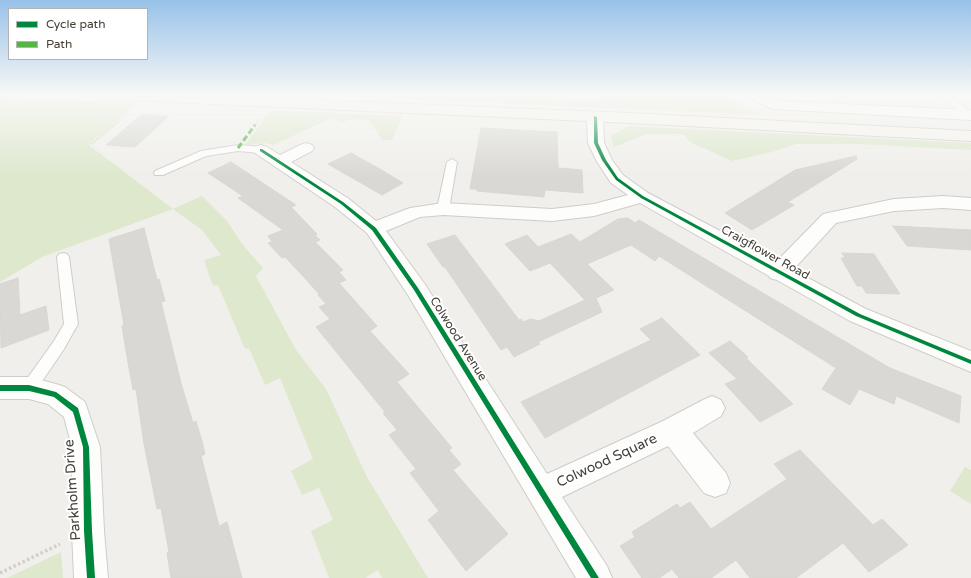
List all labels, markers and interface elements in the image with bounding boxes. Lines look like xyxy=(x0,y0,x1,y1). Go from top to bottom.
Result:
legend xyxy=(8,8,148,60)
text: Cycle path xyxy=(46,17,105,31)
text: Path xyxy=(46,37,72,51)
street label: Craigflower Road xyxy=(718,223,812,283)
street label: Colwood Avenue xyxy=(426,294,490,384)
street label: Colwood Square xyxy=(554,430,660,492)
street label: Parkholm Drive xyxy=(61,439,85,541)

